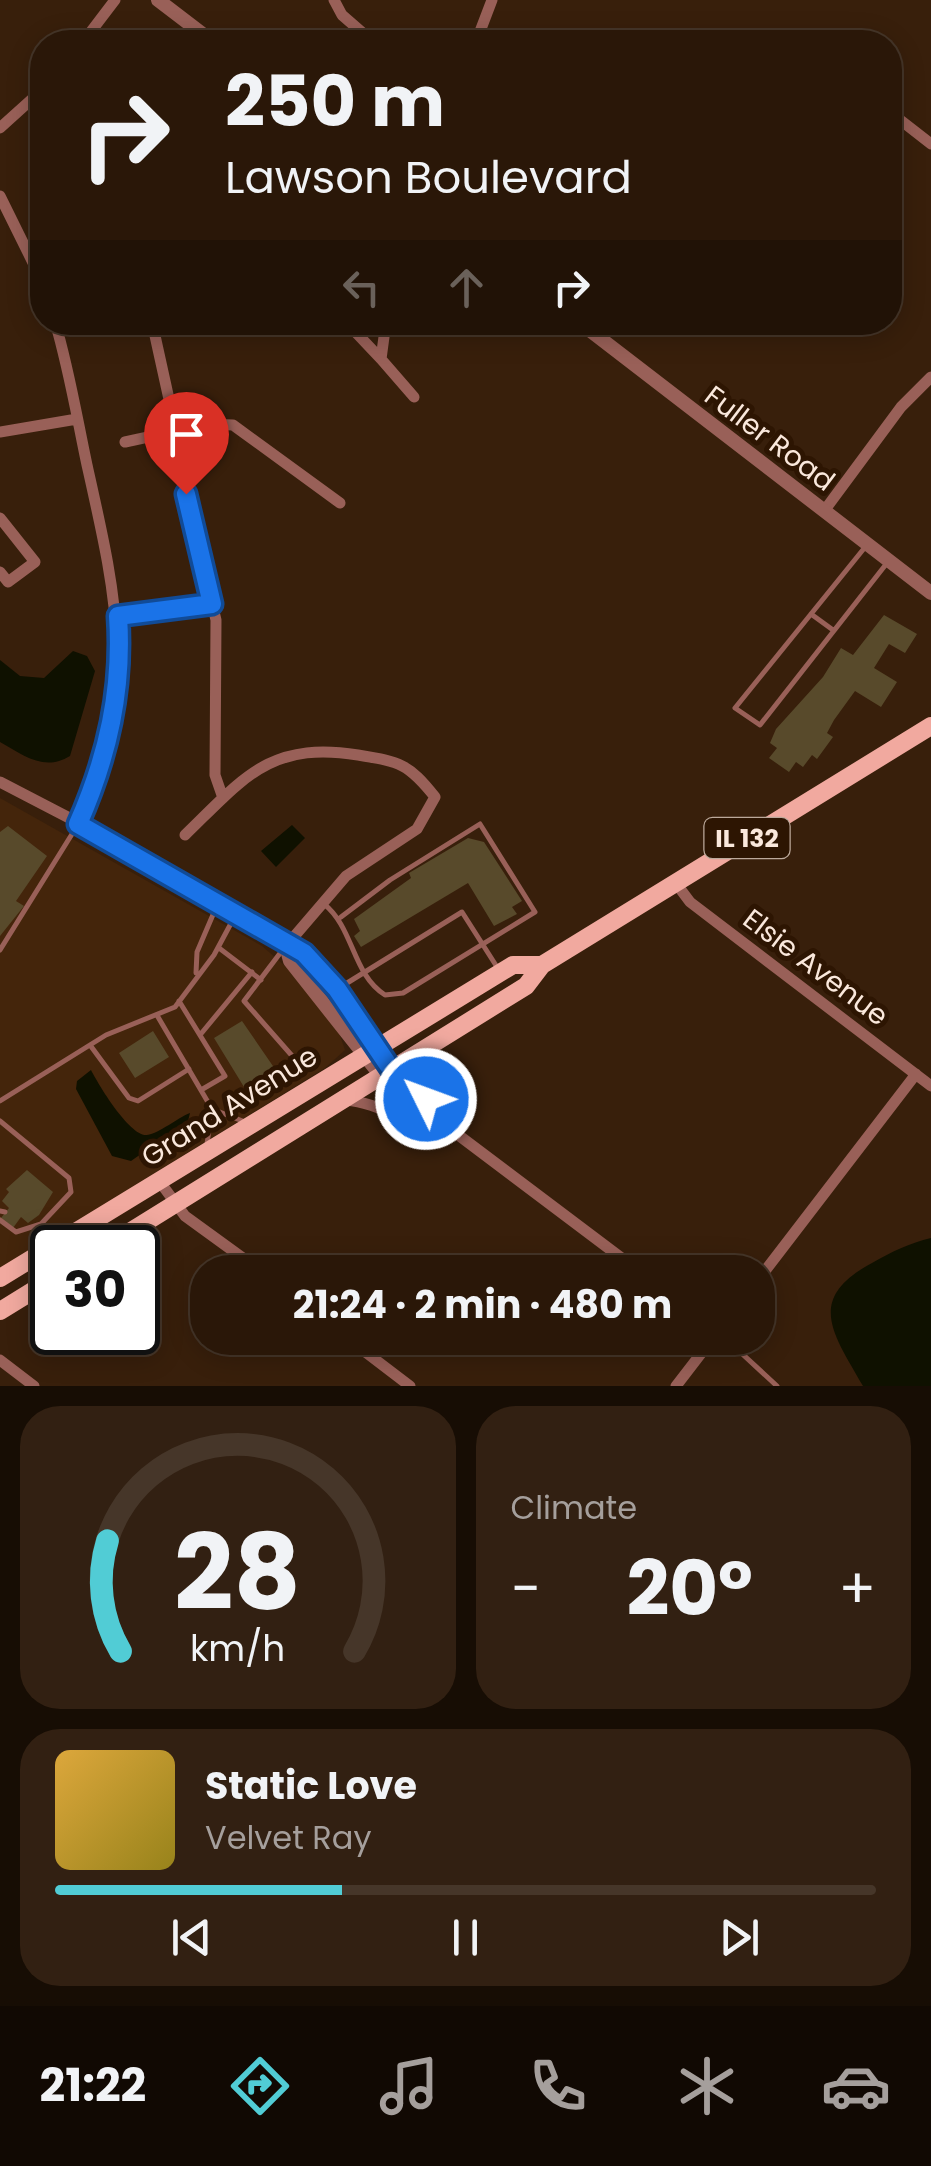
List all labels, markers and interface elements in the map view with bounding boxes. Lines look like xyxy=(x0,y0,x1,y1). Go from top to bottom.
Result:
text: 250 m xyxy=(225,52,445,151)
icon: right xyxy=(60,70,190,200)
text: Lawson Boulevard xyxy=(225,146,632,209)
icon: left xyxy=(334,260,389,315)
icon: ahead xyxy=(439,260,494,315)
icon: right xyxy=(544,260,599,315)
street label: Fuller Road xyxy=(697,377,843,500)
pin xyxy=(144,392,229,495)
icon: arrive xyxy=(159,407,214,462)
road number: IL 132 xyxy=(704,818,790,858)
street label: Elsie Avenue xyxy=(735,900,896,1035)
street label: Grand Avenue xyxy=(134,1037,325,1176)
position arrow xyxy=(374,1047,478,1151)
speed limit sign: 30 xyxy=(30,1225,160,1355)
text: 21:24 · 2 min · 480 m xyxy=(293,1278,672,1331)
text: Climate xyxy=(511,1485,637,1530)
text: 28 xyxy=(174,1500,301,1645)
text: 20° xyxy=(626,1536,753,1641)
text: − xyxy=(511,1550,541,1627)
text: + xyxy=(838,1550,876,1627)
text: km/h xyxy=(190,1623,285,1674)
text: Static Love xyxy=(205,1759,417,1812)
text: Velvet Ray xyxy=(205,1815,371,1860)
icon: previous xyxy=(164,1910,219,1965)
icon: pause xyxy=(438,1910,493,1965)
icon: next xyxy=(712,1910,767,1965)
icon: directions xyxy=(225,2051,295,2121)
icon: music xyxy=(374,2051,444,2121)
icon: phone xyxy=(523,2051,593,2121)
icon: climate xyxy=(672,2051,742,2121)
icon: car xyxy=(821,2051,891,2121)
text: 21:22 xyxy=(40,2054,146,2117)

